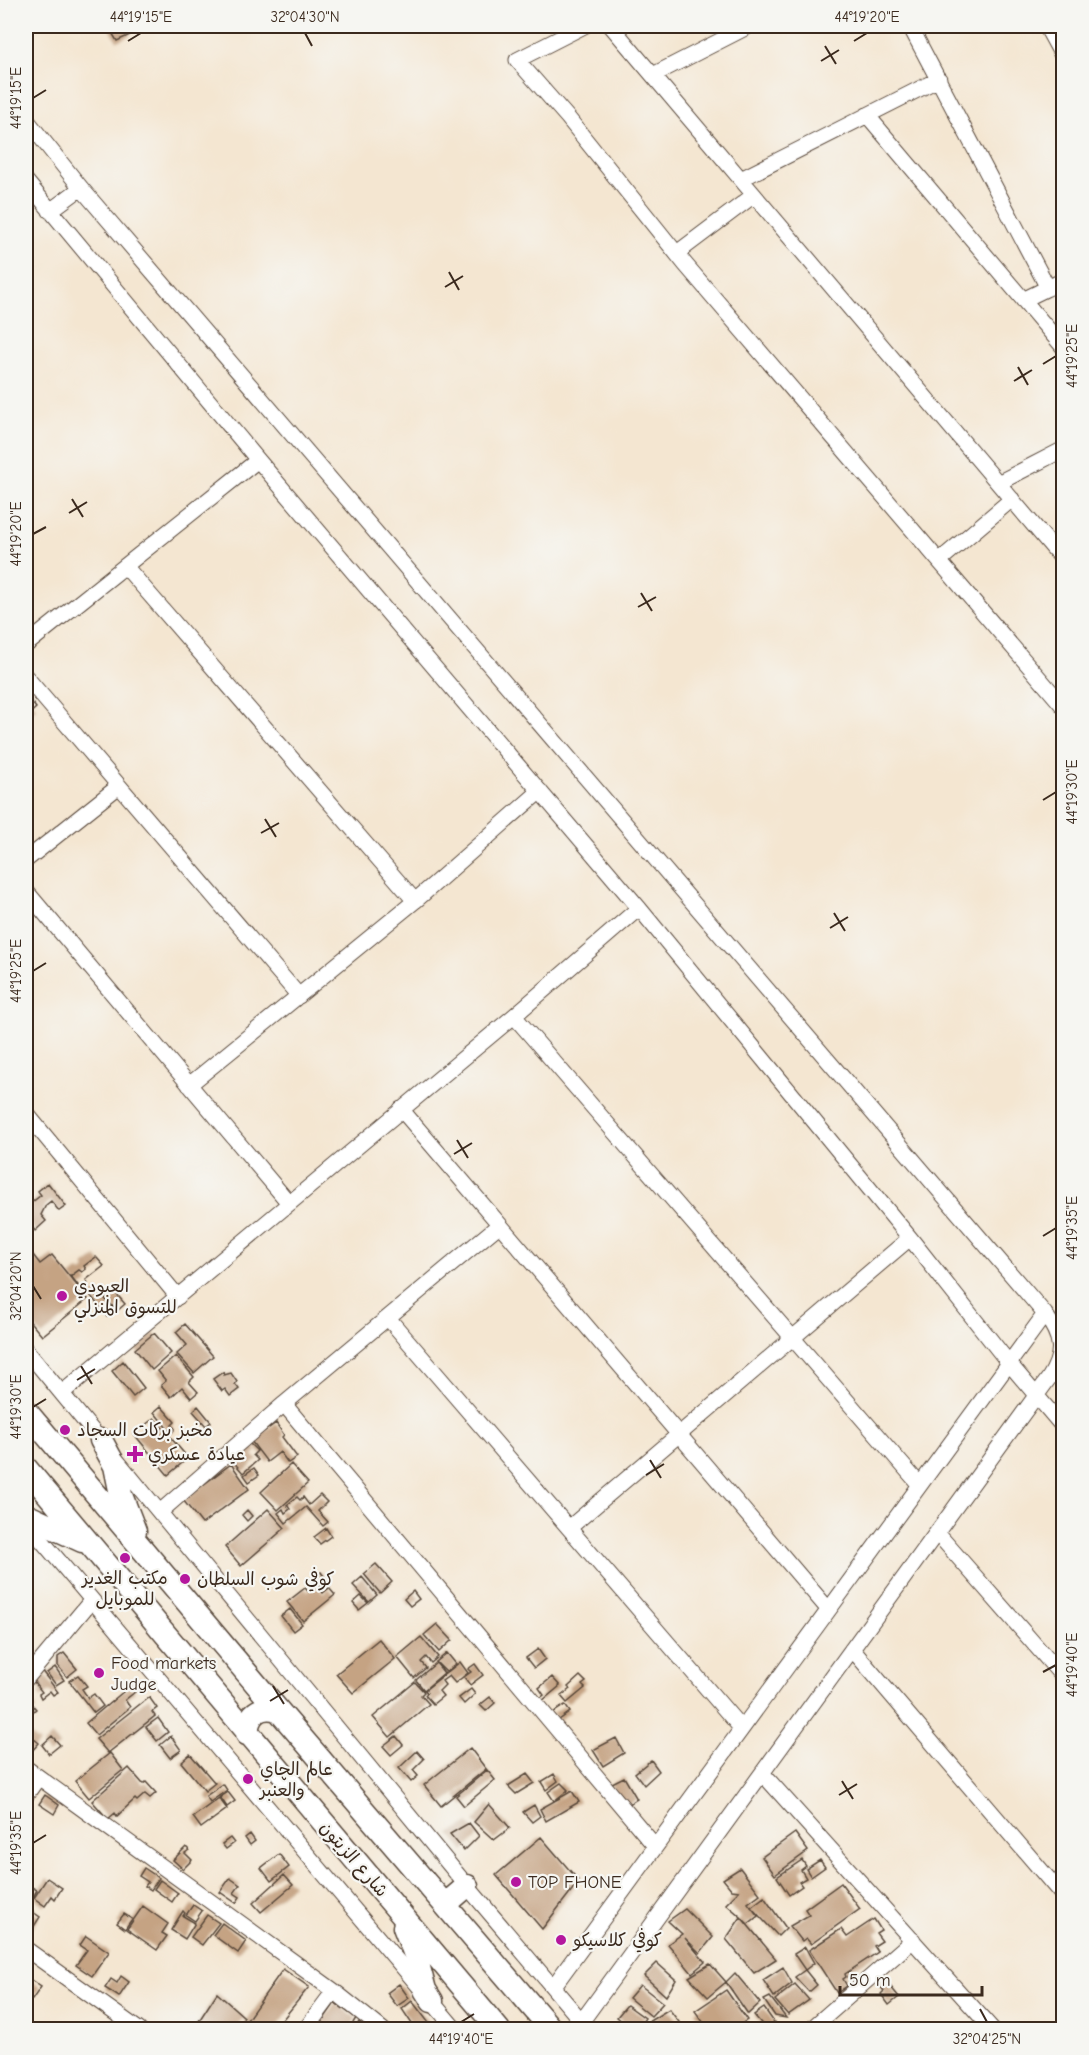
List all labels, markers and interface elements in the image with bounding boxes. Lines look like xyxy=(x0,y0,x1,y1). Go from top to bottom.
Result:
text: 44°19'15"E xyxy=(110,8,172,26)
text: 32°04'30"N xyxy=(270,8,340,26)
text: 44°19'20"E xyxy=(834,8,900,26)
text: 44°19'15"E xyxy=(7,67,25,129)
text: 44°19'25"E xyxy=(1063,324,1081,388)
text: 44°19'20"E xyxy=(7,501,25,567)
text: 44°19'30"E xyxy=(1063,760,1081,824)
text: 44°19'25"E xyxy=(7,939,25,1003)
text: 44°19'35"E xyxy=(1063,1196,1081,1260)
text: 32°04'20"N xyxy=(7,1251,25,1321)
place label: العبودي للتسوق المنزلي xyxy=(74,1276,177,1323)
marker: العبودي للتسوق المنزلي xyxy=(55,1289,69,1303)
text: 44°19'30"E xyxy=(7,1375,25,1439)
place label: مخبز بركات السجاد xyxy=(77,1420,213,1441)
marker: مخبز بركات السجاد xyxy=(58,1423,72,1437)
place label: عيادة عسكري xyxy=(148,1444,245,1467)
marker: عيادة عسكري xyxy=(126,1445,144,1463)
marker: مكتب الغدير للموبايل xyxy=(118,1551,132,1565)
place label: كوفي شوب السلطان xyxy=(197,1567,335,1592)
place label: مكتب الغدير للموبايل xyxy=(80,1568,168,1610)
marker: كوفي شوب السلطان xyxy=(178,1572,192,1586)
text: 44°19'40"E xyxy=(1063,1633,1081,1697)
place label: Food markets Judge xyxy=(111,1653,216,1695)
marker: Food markets Judge xyxy=(92,1666,106,1680)
place label: عالم الچاي والعنبر xyxy=(258,1759,333,1801)
marker: عالم الچاي والعنبر xyxy=(241,1772,255,1786)
text: 44°19'35"E xyxy=(7,1811,25,1875)
street label: شارع الزيتون xyxy=(314,1817,392,1902)
place label: TOP FHONE xyxy=(528,1872,622,1893)
marker: TOP FHONE xyxy=(509,1875,523,1889)
place label: كوفي كلاسيكو xyxy=(572,1928,662,1953)
marker: كوفي كلاسيكو xyxy=(554,1933,568,1947)
scale bar xyxy=(840,1959,982,1997)
text: 50 m xyxy=(849,1970,891,1991)
text: 44°19'40"E xyxy=(429,2030,493,2048)
text: 32°04'25"N xyxy=(953,2030,1021,2048)

